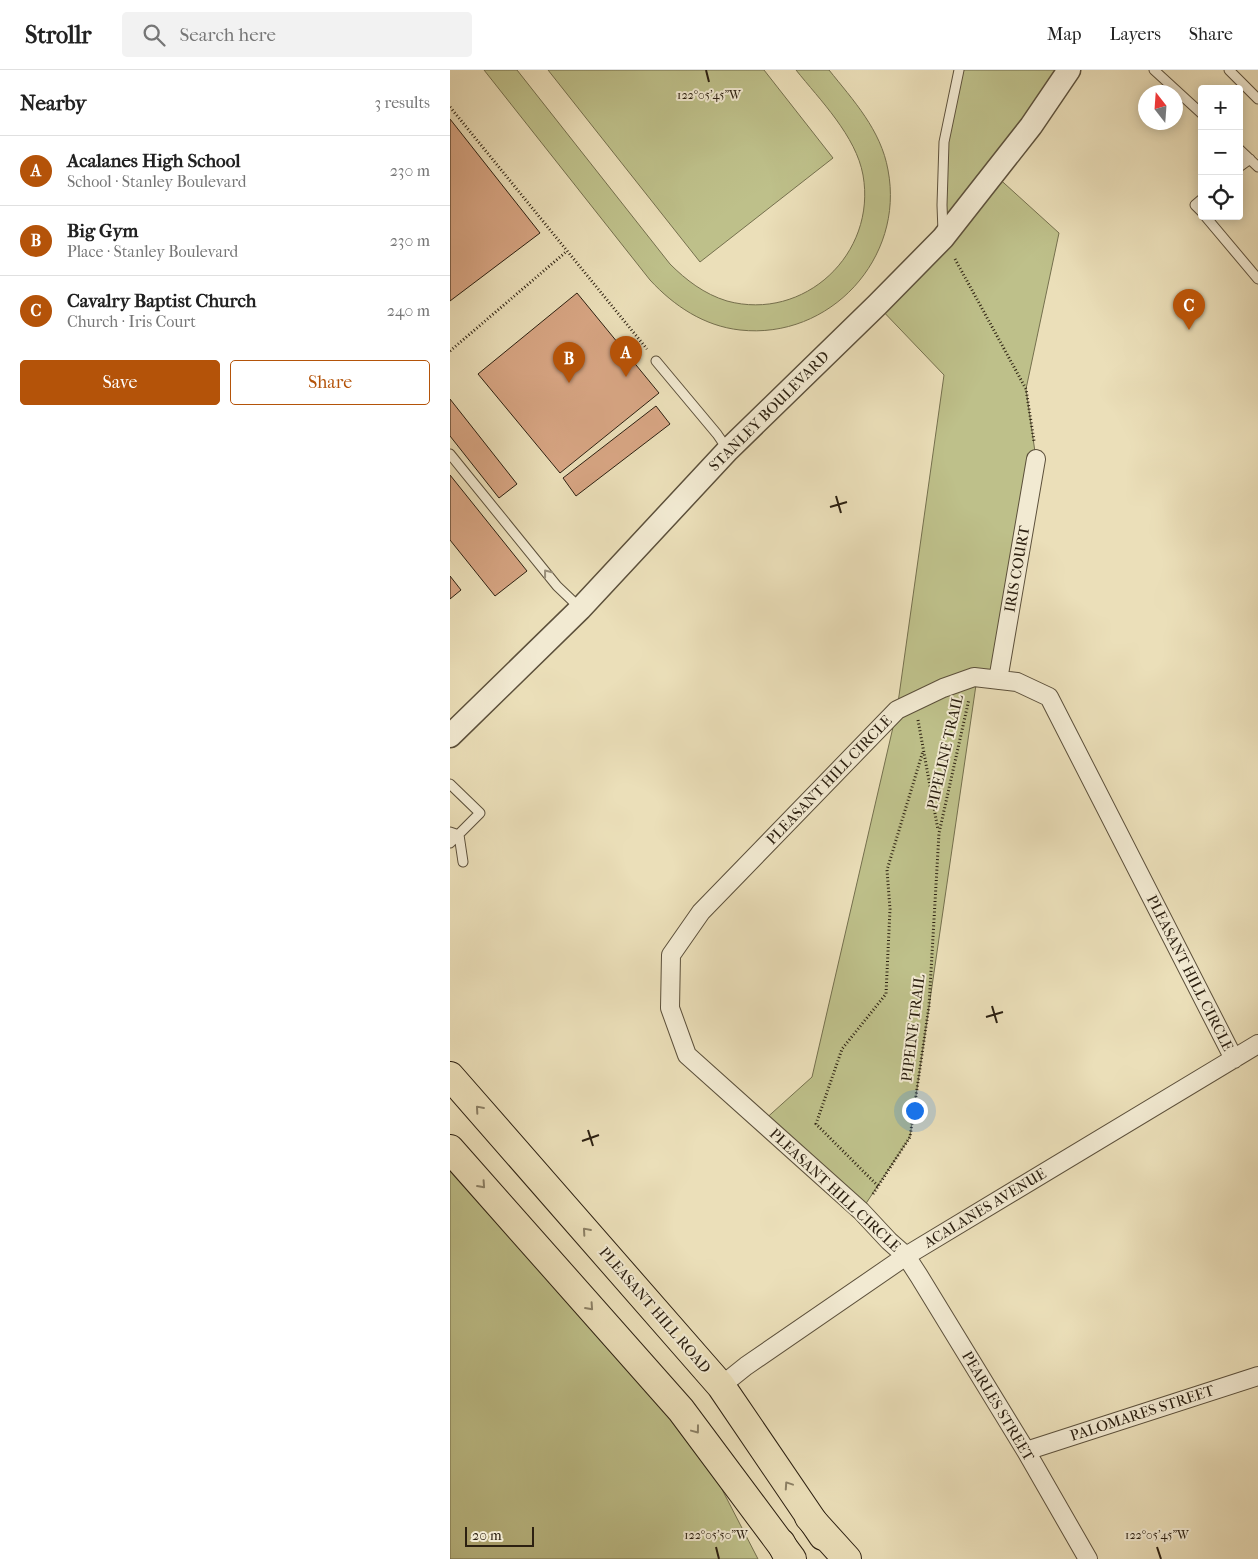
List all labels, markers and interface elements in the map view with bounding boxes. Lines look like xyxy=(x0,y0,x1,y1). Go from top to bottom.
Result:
search box xyxy=(122,12,472,57)
text: Strollr xyxy=(25,21,92,49)
icon: search xyxy=(140,21,168,49)
text: Search here xyxy=(180,24,276,46)
text: Map xyxy=(1047,24,1081,45)
text: Layers xyxy=(1109,24,1161,45)
text: Share xyxy=(1189,24,1233,45)
north arrow xyxy=(1138,85,1183,130)
map controls xyxy=(1198,85,1243,220)
button: + xyxy=(1198,85,1243,130)
text: 122°05'45"W xyxy=(677,88,742,102)
text: Nearby xyxy=(20,91,86,115)
text: 3 results xyxy=(374,93,430,112)
button: − xyxy=(1198,130,1243,175)
text: Acalanes High School xyxy=(67,150,241,172)
text: A xyxy=(31,161,41,180)
text: 230 m xyxy=(390,161,430,180)
text: School · Stanley Boulevard xyxy=(67,172,246,191)
button: locate xyxy=(1198,175,1243,220)
text: Big Gym xyxy=(67,220,138,242)
text: B xyxy=(31,231,41,250)
text: 230 m xyxy=(390,231,430,250)
text: Place · Stanley Boulevard xyxy=(67,242,238,261)
pin: C xyxy=(1173,289,1205,330)
text: Cavalry Baptist Church xyxy=(67,290,257,312)
text: C xyxy=(31,301,41,320)
text: 240 m xyxy=(387,301,430,320)
text: Church · Iris Court xyxy=(67,312,196,331)
pin: A xyxy=(610,336,642,377)
pin: B xyxy=(553,342,585,383)
street label: STANLEY BOULEVARD xyxy=(705,347,833,475)
button: Save xyxy=(20,360,220,405)
button: Share xyxy=(230,360,430,405)
street label: IRIS COURT xyxy=(1001,523,1034,614)
one-way arrow xyxy=(544,569,553,579)
street label: PIPELINE TRAIL xyxy=(923,693,967,811)
street label: PLEASANT HILL CIRCLE xyxy=(763,712,895,848)
street label: PLEASANT HILL CIRCLE xyxy=(1143,892,1237,1054)
street label: PIPEINE TRAIL xyxy=(897,973,929,1083)
your location xyxy=(902,1098,928,1124)
one-way arrow xyxy=(476,1105,485,1114)
street label: PLEASANT HILL CIRCLE xyxy=(766,1125,904,1255)
street label: ACALANES AVENUE xyxy=(920,1164,1049,1252)
one-way arrow xyxy=(477,1180,486,1189)
one-way arrow xyxy=(583,1228,591,1237)
street label: PLEASANT HILL ROAD xyxy=(595,1243,715,1377)
one-way arrow xyxy=(584,1301,593,1310)
street label: PEARLES STREET xyxy=(958,1348,1038,1465)
street label: PALOMARES STREET xyxy=(1068,1381,1217,1445)
one-way arrow xyxy=(690,1424,699,1434)
one-way arrow xyxy=(785,1481,794,1491)
scale bar xyxy=(465,1524,534,1547)
text: 20 m xyxy=(472,1527,502,1544)
text: 122°05'50"W xyxy=(684,1528,749,1542)
text: 122°05'45"W xyxy=(1125,1528,1190,1542)

